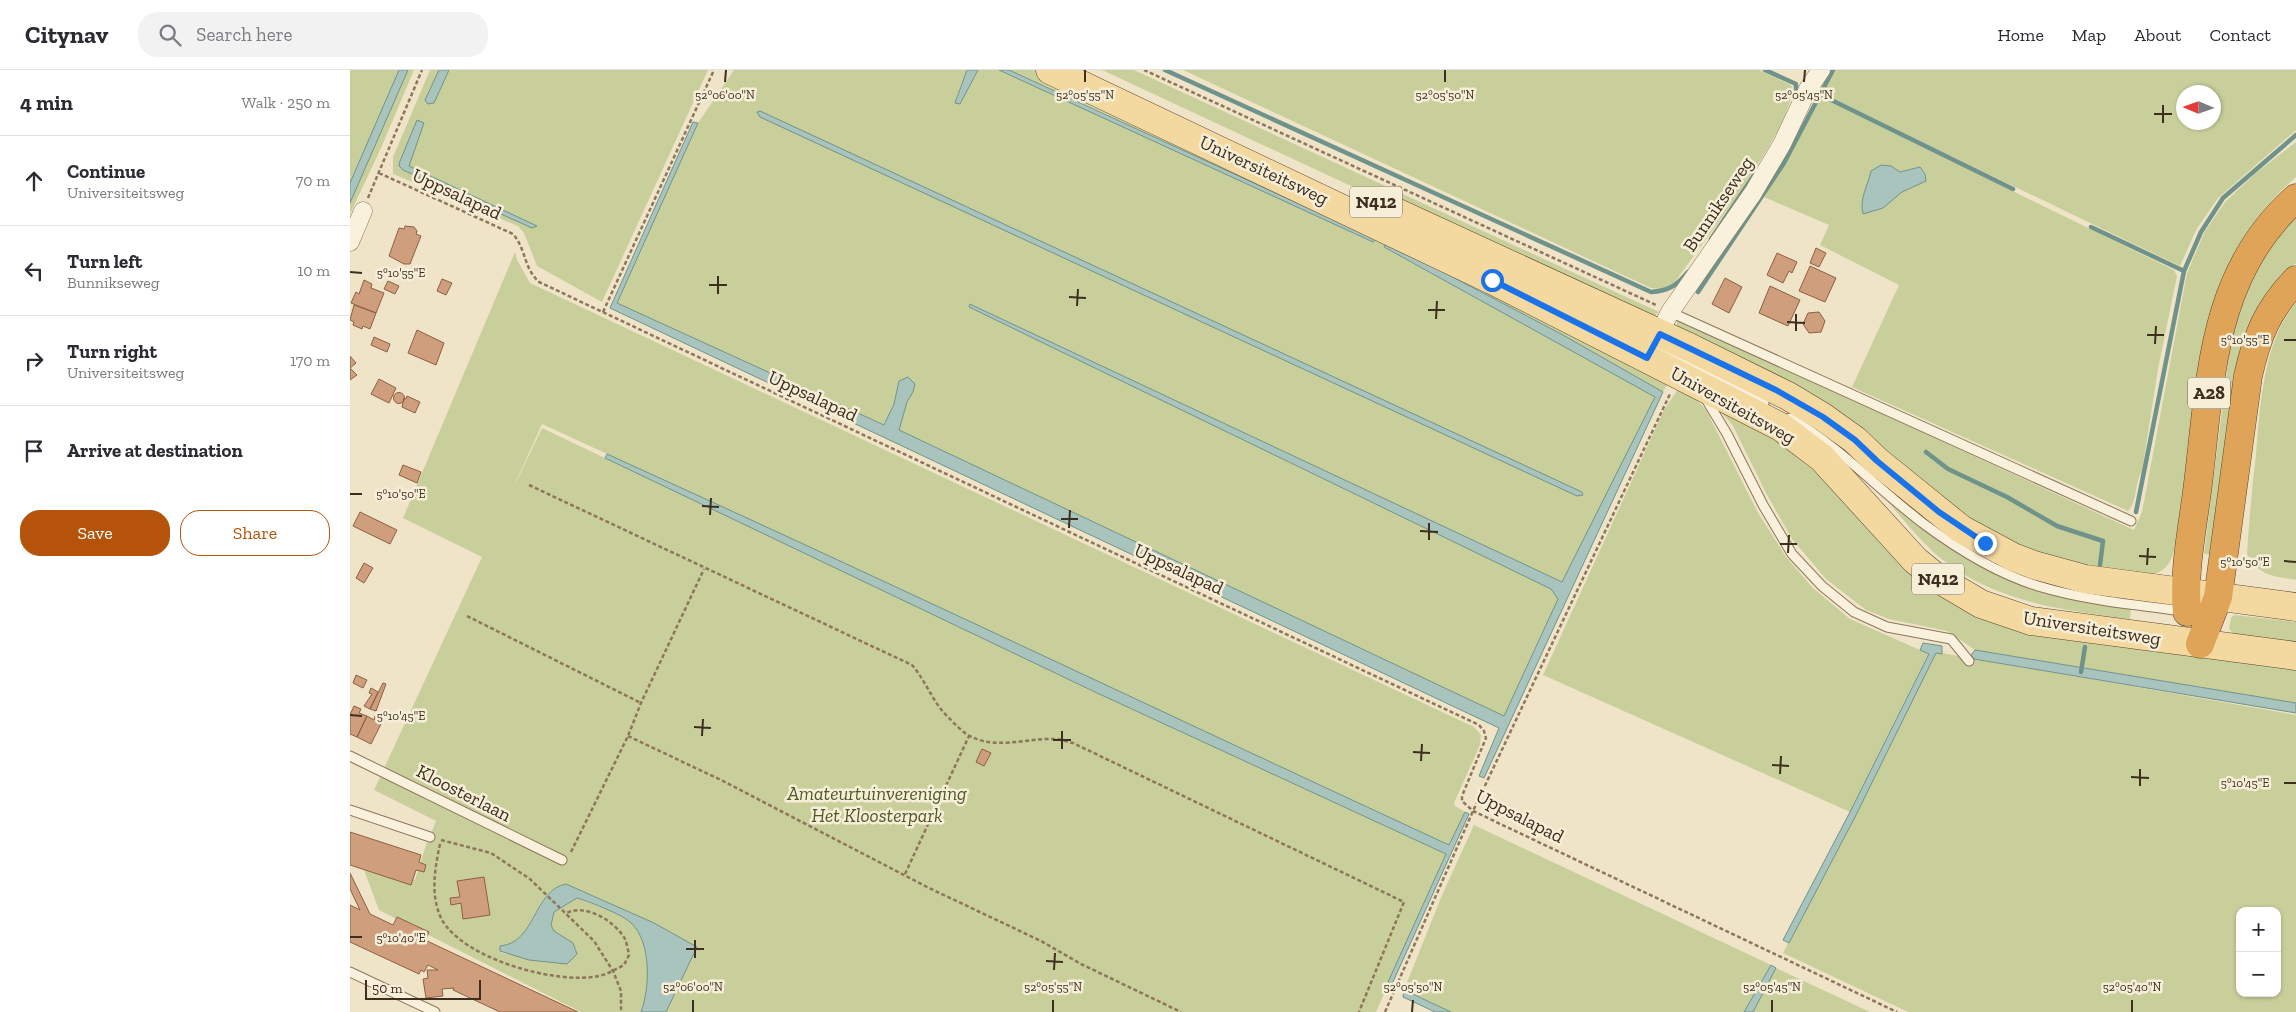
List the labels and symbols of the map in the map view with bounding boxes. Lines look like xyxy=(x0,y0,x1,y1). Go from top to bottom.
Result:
north arrow xyxy=(2176,85,2221,130)
text: 52°06'00"N xyxy=(695,88,755,102)
text: 52°05'55"N xyxy=(1056,88,1114,102)
text: 52°05'50"N xyxy=(1416,88,1475,102)
text: 52°05'45"N xyxy=(1775,88,1833,102)
street label: Universiteitsweg xyxy=(1196,130,1333,210)
street label: Bunnikseweg xyxy=(1678,152,1759,256)
street label: Uppsalapad xyxy=(409,163,506,225)
road number: N412 xyxy=(1350,186,1402,218)
text: 5°10'55"E xyxy=(377,266,425,280)
route start xyxy=(1481,269,1504,292)
text: 5°10'55"E xyxy=(2221,333,2269,347)
street label: Universiteitsweg xyxy=(1666,361,1800,449)
street label: Uppsalapad xyxy=(765,365,862,427)
road number: A28 xyxy=(2188,377,2230,408)
text: 5°10'50"E xyxy=(376,487,426,501)
route end xyxy=(1974,532,1997,555)
street label: Uppsalapad xyxy=(1131,538,1228,600)
text: 5°10'50"E xyxy=(2220,555,2270,569)
road number: N412 xyxy=(1912,564,1964,594)
street label: Universiteitsweg xyxy=(2021,606,2163,650)
text: 5°10'45"E xyxy=(377,709,425,723)
street label: Kloosterlaan xyxy=(413,759,515,827)
text: 5°10'45"E xyxy=(2221,776,2269,790)
park label: Amateurtuinvereniging Het Kloosterpark xyxy=(786,782,967,827)
street label: Uppsalapad xyxy=(1472,784,1568,848)
text: 5°10'40"E xyxy=(376,931,426,945)
scale bar xyxy=(365,977,481,1000)
text: 52°06'00"N xyxy=(663,980,723,994)
text: 52°05'55"N xyxy=(1024,980,1082,994)
text: 52°05'50"N xyxy=(1384,980,1443,994)
text: 52°05'45"N xyxy=(1743,980,1801,994)
text: 52°05'40"N xyxy=(2103,980,2161,994)

